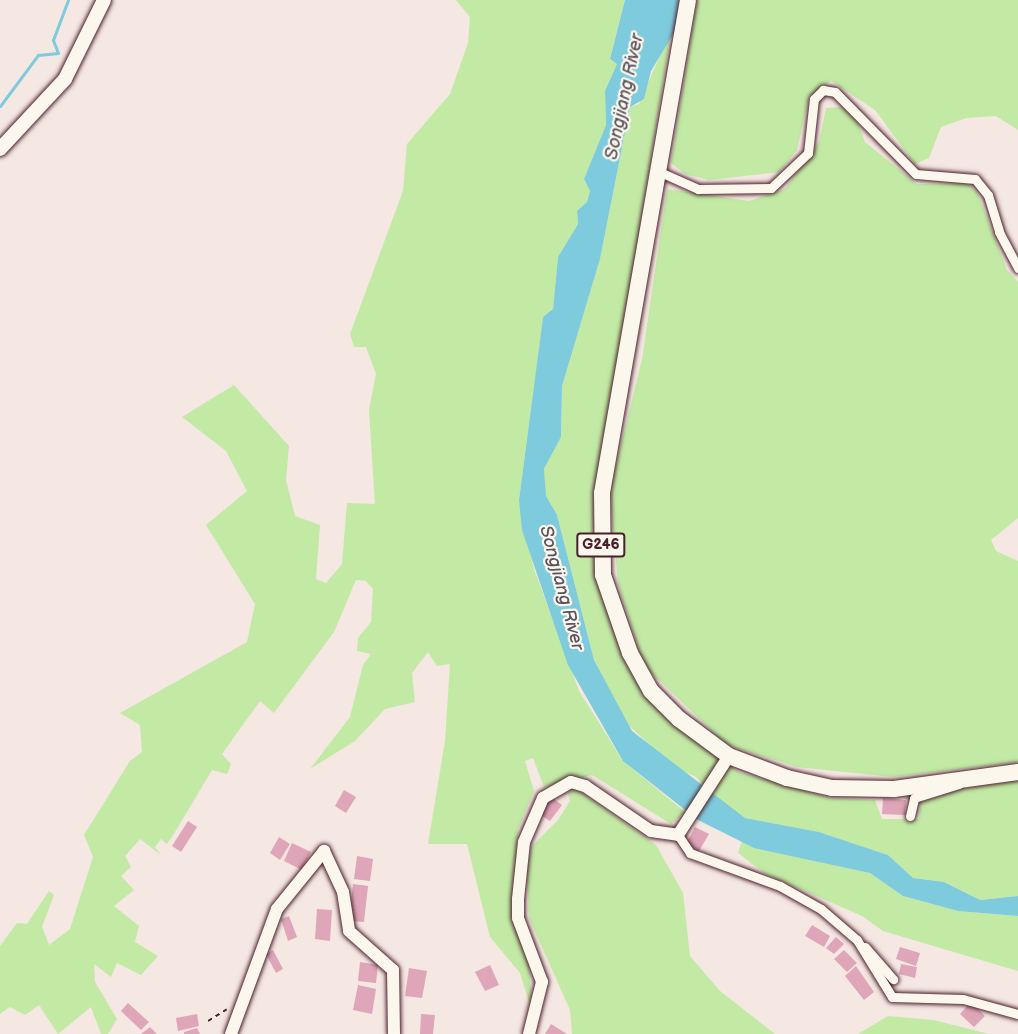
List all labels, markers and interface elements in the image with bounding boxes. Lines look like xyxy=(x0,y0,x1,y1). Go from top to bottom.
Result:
water label: Songjiang River xyxy=(601,32,649,162)
water label: Songjiang River xyxy=(534,523,588,653)
road number: G246 xyxy=(576,533,626,557)

